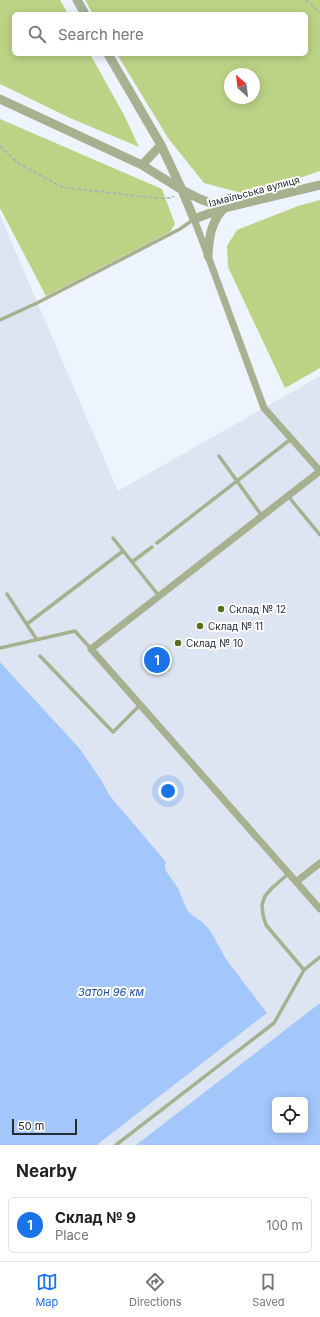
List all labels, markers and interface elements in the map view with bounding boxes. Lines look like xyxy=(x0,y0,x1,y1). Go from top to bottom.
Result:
search box xyxy=(12,12,308,56)
icon: search xyxy=(26,23,48,45)
text: Search here xyxy=(58,25,144,44)
north arrow xyxy=(224,68,260,104)
street label: Ізмаїльська вулиця xyxy=(207,173,301,209)
place label: Склад № 12 xyxy=(229,603,286,615)
marker: Склад № 12 xyxy=(216,604,226,614)
place label: Склад № 11 xyxy=(208,620,263,632)
marker: Склад № 11 xyxy=(195,621,205,631)
place label: Склад № 10 xyxy=(186,637,243,649)
marker: Склад № 10 xyxy=(173,638,183,648)
pin: 1 xyxy=(144,645,170,675)
your location xyxy=(158,781,178,801)
water label: Затон 96 км xyxy=(78,985,144,999)
map controls xyxy=(272,1097,308,1133)
button: locate xyxy=(272,1097,308,1133)
scale bar xyxy=(12,1117,77,1136)
text: 50 m xyxy=(18,1119,44,1133)
text: Nearby xyxy=(16,1161,77,1181)
text: Склад № 9 xyxy=(55,1208,136,1227)
text: 1 xyxy=(27,1217,33,1233)
text: 100 m xyxy=(266,1217,303,1233)
text: Place xyxy=(55,1227,89,1243)
tab: Map xyxy=(35,1271,58,1309)
tab: Directions xyxy=(129,1271,182,1309)
tab: Saved xyxy=(252,1271,285,1309)

